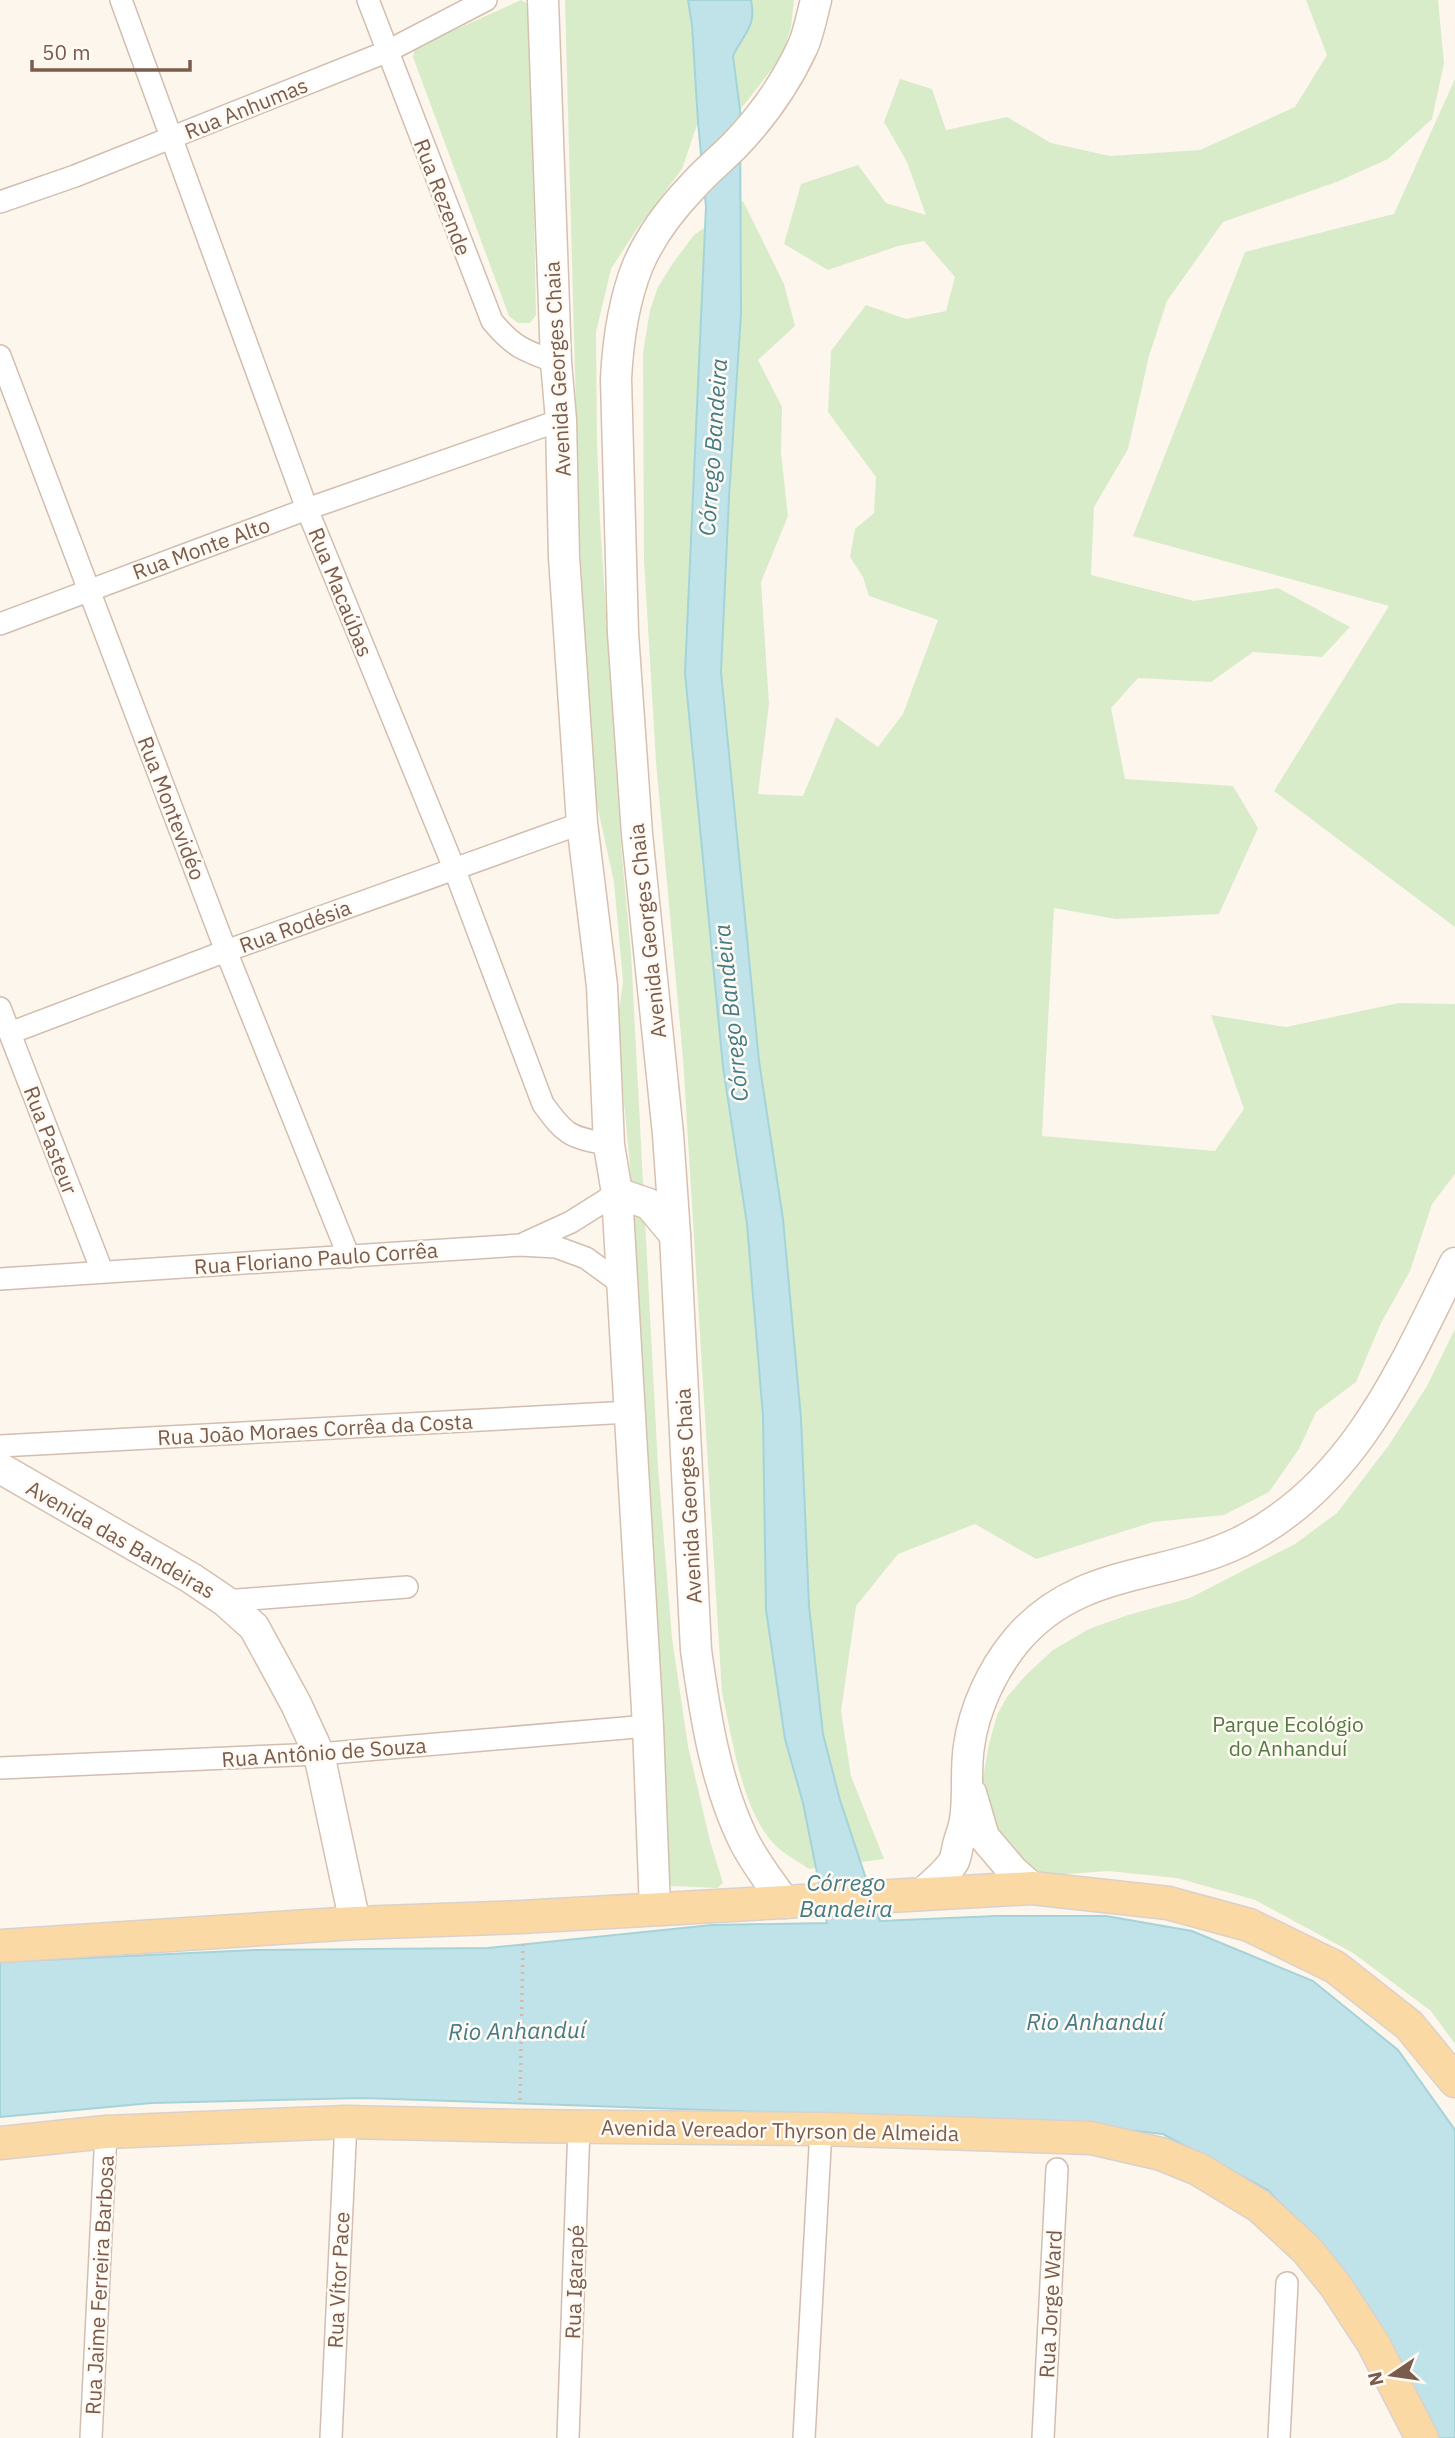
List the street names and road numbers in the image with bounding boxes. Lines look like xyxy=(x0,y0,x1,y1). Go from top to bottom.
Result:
street label: Rua Anhumas xyxy=(180,71,312,145)
street label: Rua Rezende xyxy=(408,135,478,259)
street label: Avenida Georges Chaia xyxy=(537,261,577,477)
street label: Rua Monte Alto xyxy=(128,510,274,586)
street label: Rua Macaúbas xyxy=(302,523,380,661)
street label: Rua Montevidéo xyxy=(132,732,212,884)
street label: Avenida Georges Chaia xyxy=(622,822,672,1040)
street label: Rua Rodésia xyxy=(235,893,355,959)
street label: Rua Pasteur xyxy=(18,1082,85,1198)
street label: Rua Floriano Paulo Corrêa xyxy=(193,1236,439,1280)
street label: Avenida Georges Chaia xyxy=(668,1388,708,1604)
street label: Rua João Moraes Corrêa da Costa xyxy=(157,1407,473,1451)
street label: Avenida das Bandeiras xyxy=(21,1473,221,1605)
street label: Rua Antônio de Souza xyxy=(221,1731,427,1773)
street label: Avenida Vereador Thyrson de Almeida xyxy=(601,2113,959,2147)
street label: Rua Jaime Ferreira Barbosa xyxy=(78,2154,120,2416)
street label: Rua Vítor Pace xyxy=(320,2211,356,2349)
street label: Rua Igarapé xyxy=(558,2224,590,2340)
street label: Rua Jorge Ward xyxy=(1032,2229,1068,2379)

